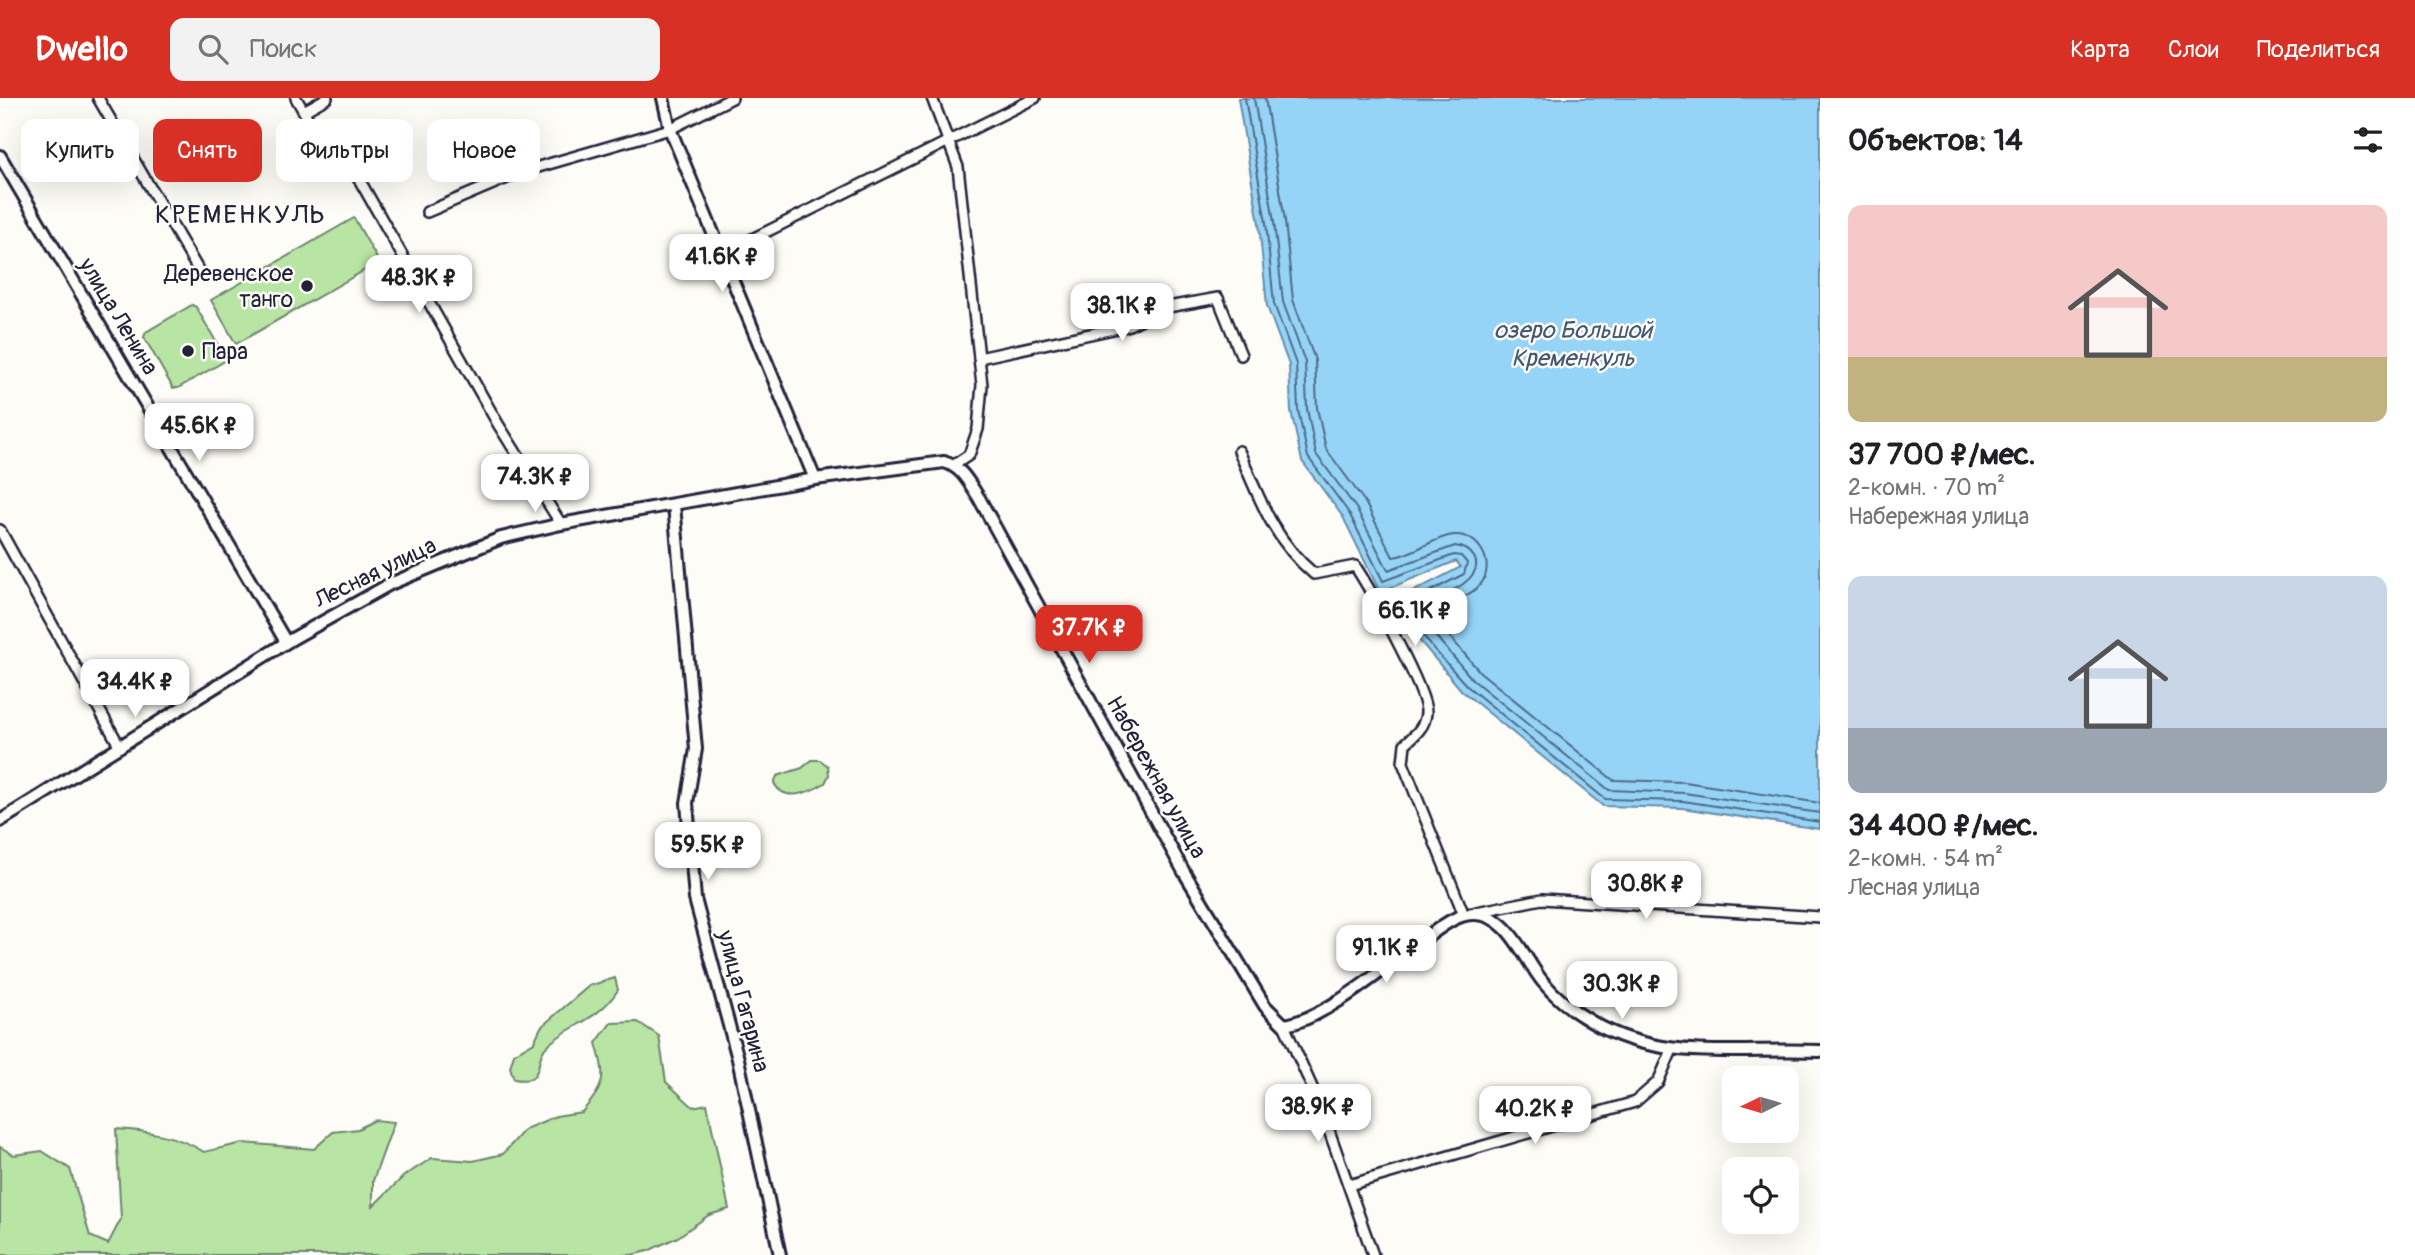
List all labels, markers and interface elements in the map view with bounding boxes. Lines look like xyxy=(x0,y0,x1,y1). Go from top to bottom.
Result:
search box xyxy=(170,18,660,81)
text: Dwello xyxy=(35,29,128,70)
icon: search xyxy=(194,30,232,68)
text: Поиск xyxy=(250,33,317,65)
text: Карта xyxy=(2070,35,2130,64)
text: Слои xyxy=(2168,35,2219,64)
text: Поделиться xyxy=(2257,35,2380,64)
chip: Купить xyxy=(21,119,139,182)
chip: Снять xyxy=(153,119,262,182)
chip: Фильтры xyxy=(276,119,413,182)
chip: Новое xyxy=(427,119,540,182)
icon: filters xyxy=(2349,121,2387,159)
text: Объектов: 14 xyxy=(1848,122,2023,159)
district label: КРЕМЕНКУЛЬ xyxy=(155,199,327,231)
pin: 41.6K ₽ xyxy=(657,234,787,294)
text: 41.6K ₽ xyxy=(685,242,759,271)
icon: home xyxy=(2055,250,2181,376)
street label: улица Ленина xyxy=(72,252,165,380)
pin: 48.3K ₽ xyxy=(354,256,484,315)
place label: Деревенское танго xyxy=(163,259,294,314)
text: 48.3K ₽ xyxy=(381,263,457,292)
marker: Деревенское танго xyxy=(299,278,315,294)
pin: 38.1K ₽ xyxy=(1057,284,1187,343)
text: 38.1K ₽ xyxy=(1086,291,1158,320)
water label: озеро Большой Кременкуль xyxy=(1494,316,1655,373)
place label: Пара xyxy=(202,337,248,366)
marker: Пара xyxy=(180,343,196,359)
pin: 45.6K ₽ xyxy=(134,404,264,463)
text: 45.6K ₽ xyxy=(161,411,237,440)
text: 37 700 ₽/мес. xyxy=(1848,436,2036,473)
pin: 74.3K ₽ xyxy=(470,454,600,514)
text: 74.3K ₽ xyxy=(497,462,573,491)
text: 2-комн. · 70 m² xyxy=(1848,473,2005,502)
text: Набережная улица xyxy=(1848,502,2029,531)
street label: Лесная улица xyxy=(309,530,441,615)
pin: 66.1K ₽ xyxy=(1350,588,1480,648)
text: 66.1K ₽ xyxy=(1378,596,1452,625)
pin: 37.7K ₽ xyxy=(1024,606,1154,665)
text: 37.7K ₽ xyxy=(1052,613,1126,642)
icon: home xyxy=(2055,621,2181,747)
pin: 34.4K ₽ xyxy=(70,660,200,719)
text: 34.4K ₽ xyxy=(96,667,174,696)
street label: Набережная улица xyxy=(1100,691,1213,864)
text: 34 400 ₽/мес. xyxy=(1848,807,2039,844)
pin: 59.5K ₽ xyxy=(643,822,773,882)
text: 59.5K ₽ xyxy=(671,830,745,859)
text: 2-комн. · 54 m² xyxy=(1848,844,2003,873)
pin: 30.8K ₽ xyxy=(1581,862,1711,921)
text: 30.8K ₽ xyxy=(1607,869,1685,898)
text: Лесная улица xyxy=(1848,873,1980,902)
street label: улица Гагарина xyxy=(710,926,776,1075)
pin: 91.1K ₽ xyxy=(1321,926,1451,985)
text: 91.1K ₽ xyxy=(1352,933,1420,962)
pin: 30.3K ₽ xyxy=(1557,962,1687,1021)
text: 30.3K ₽ xyxy=(1582,969,1662,998)
north arrow xyxy=(1722,1066,1799,1143)
map controls xyxy=(1722,1066,1799,1234)
pin: 38.9K ₽ xyxy=(1253,1084,1383,1144)
pin: 40.2K ₽ xyxy=(1470,1086,1600,1146)
text: 38.9K ₽ xyxy=(1281,1092,1355,1121)
text: 40.2K ₽ xyxy=(1495,1094,1575,1123)
button: locate xyxy=(1722,1157,1799,1234)

